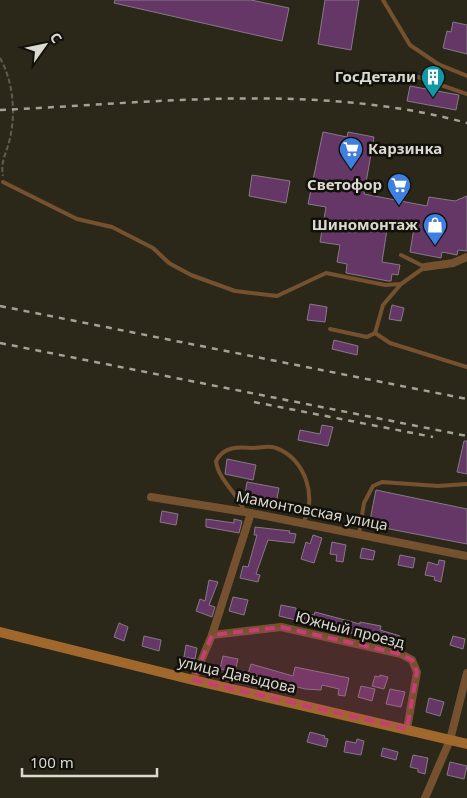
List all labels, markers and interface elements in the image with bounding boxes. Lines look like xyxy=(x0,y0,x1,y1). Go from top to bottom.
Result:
north arrow xyxy=(20,20,70,70)
text: С xyxy=(46,29,67,47)
building icon: ГосДетали xyxy=(420,64,446,98)
place label: ГосДетали xyxy=(335,66,416,86)
supermarket icon: Карзинка xyxy=(338,136,364,170)
place label: Карзинка xyxy=(368,138,442,158)
supermarket icon: Светофор xyxy=(386,172,412,206)
place label: Светофор xyxy=(307,174,382,194)
shop icon: Шиномонтаж xyxy=(422,212,448,246)
place label: Шиномонтаж xyxy=(312,214,418,234)
street label: Мамонтовская улица xyxy=(235,485,390,535)
street label: Южный проезд xyxy=(294,606,407,652)
street label: улица Давыдова xyxy=(176,651,298,697)
scale bar xyxy=(22,746,158,778)
text: 100 m xyxy=(30,752,74,772)

